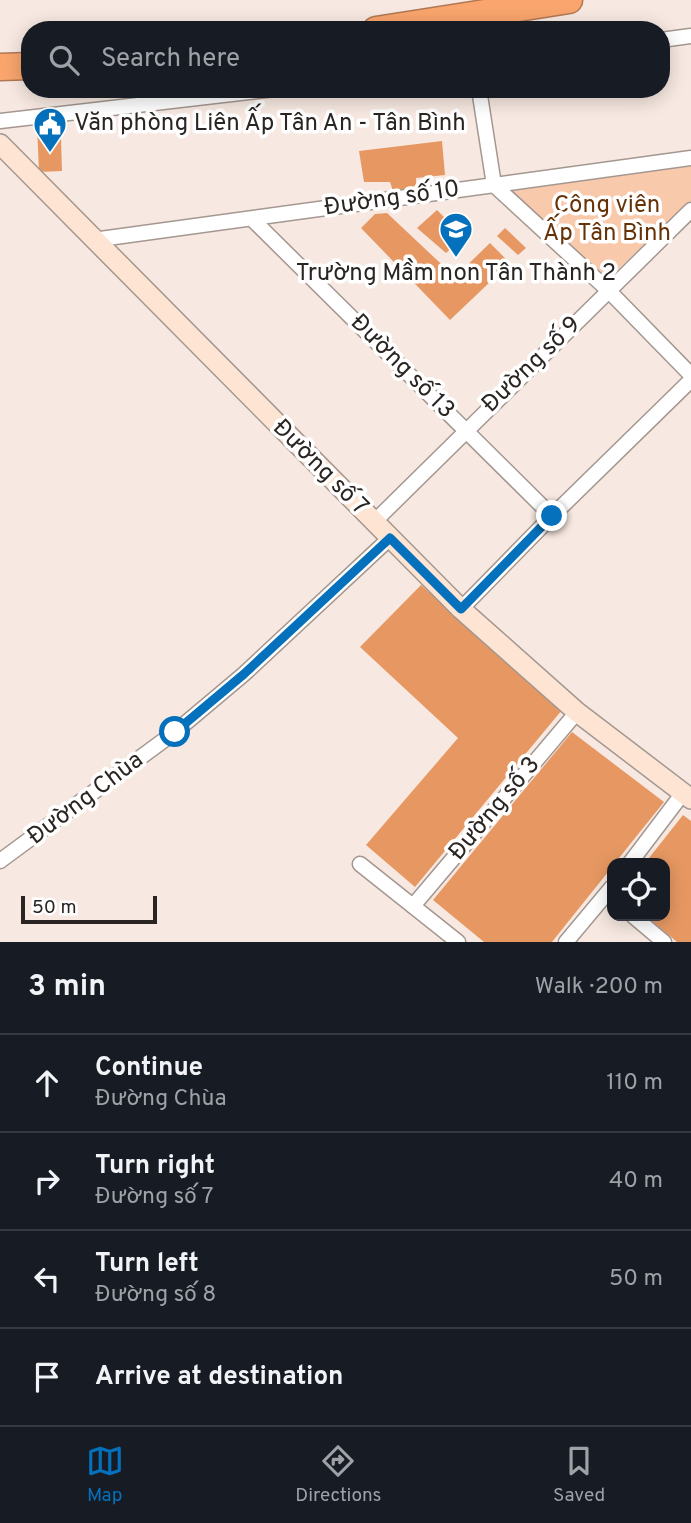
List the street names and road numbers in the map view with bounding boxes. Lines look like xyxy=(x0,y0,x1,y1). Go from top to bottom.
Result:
street label: Đường số 10 xyxy=(322,174,462,223)
street label: Đường số 13 xyxy=(344,308,461,425)
street label: Đường số 9 xyxy=(475,310,588,420)
street label: Đường số 7 xyxy=(266,413,375,522)
street label: Đường Chùa xyxy=(22,746,150,852)
street label: Đường số 3 xyxy=(442,750,547,867)

